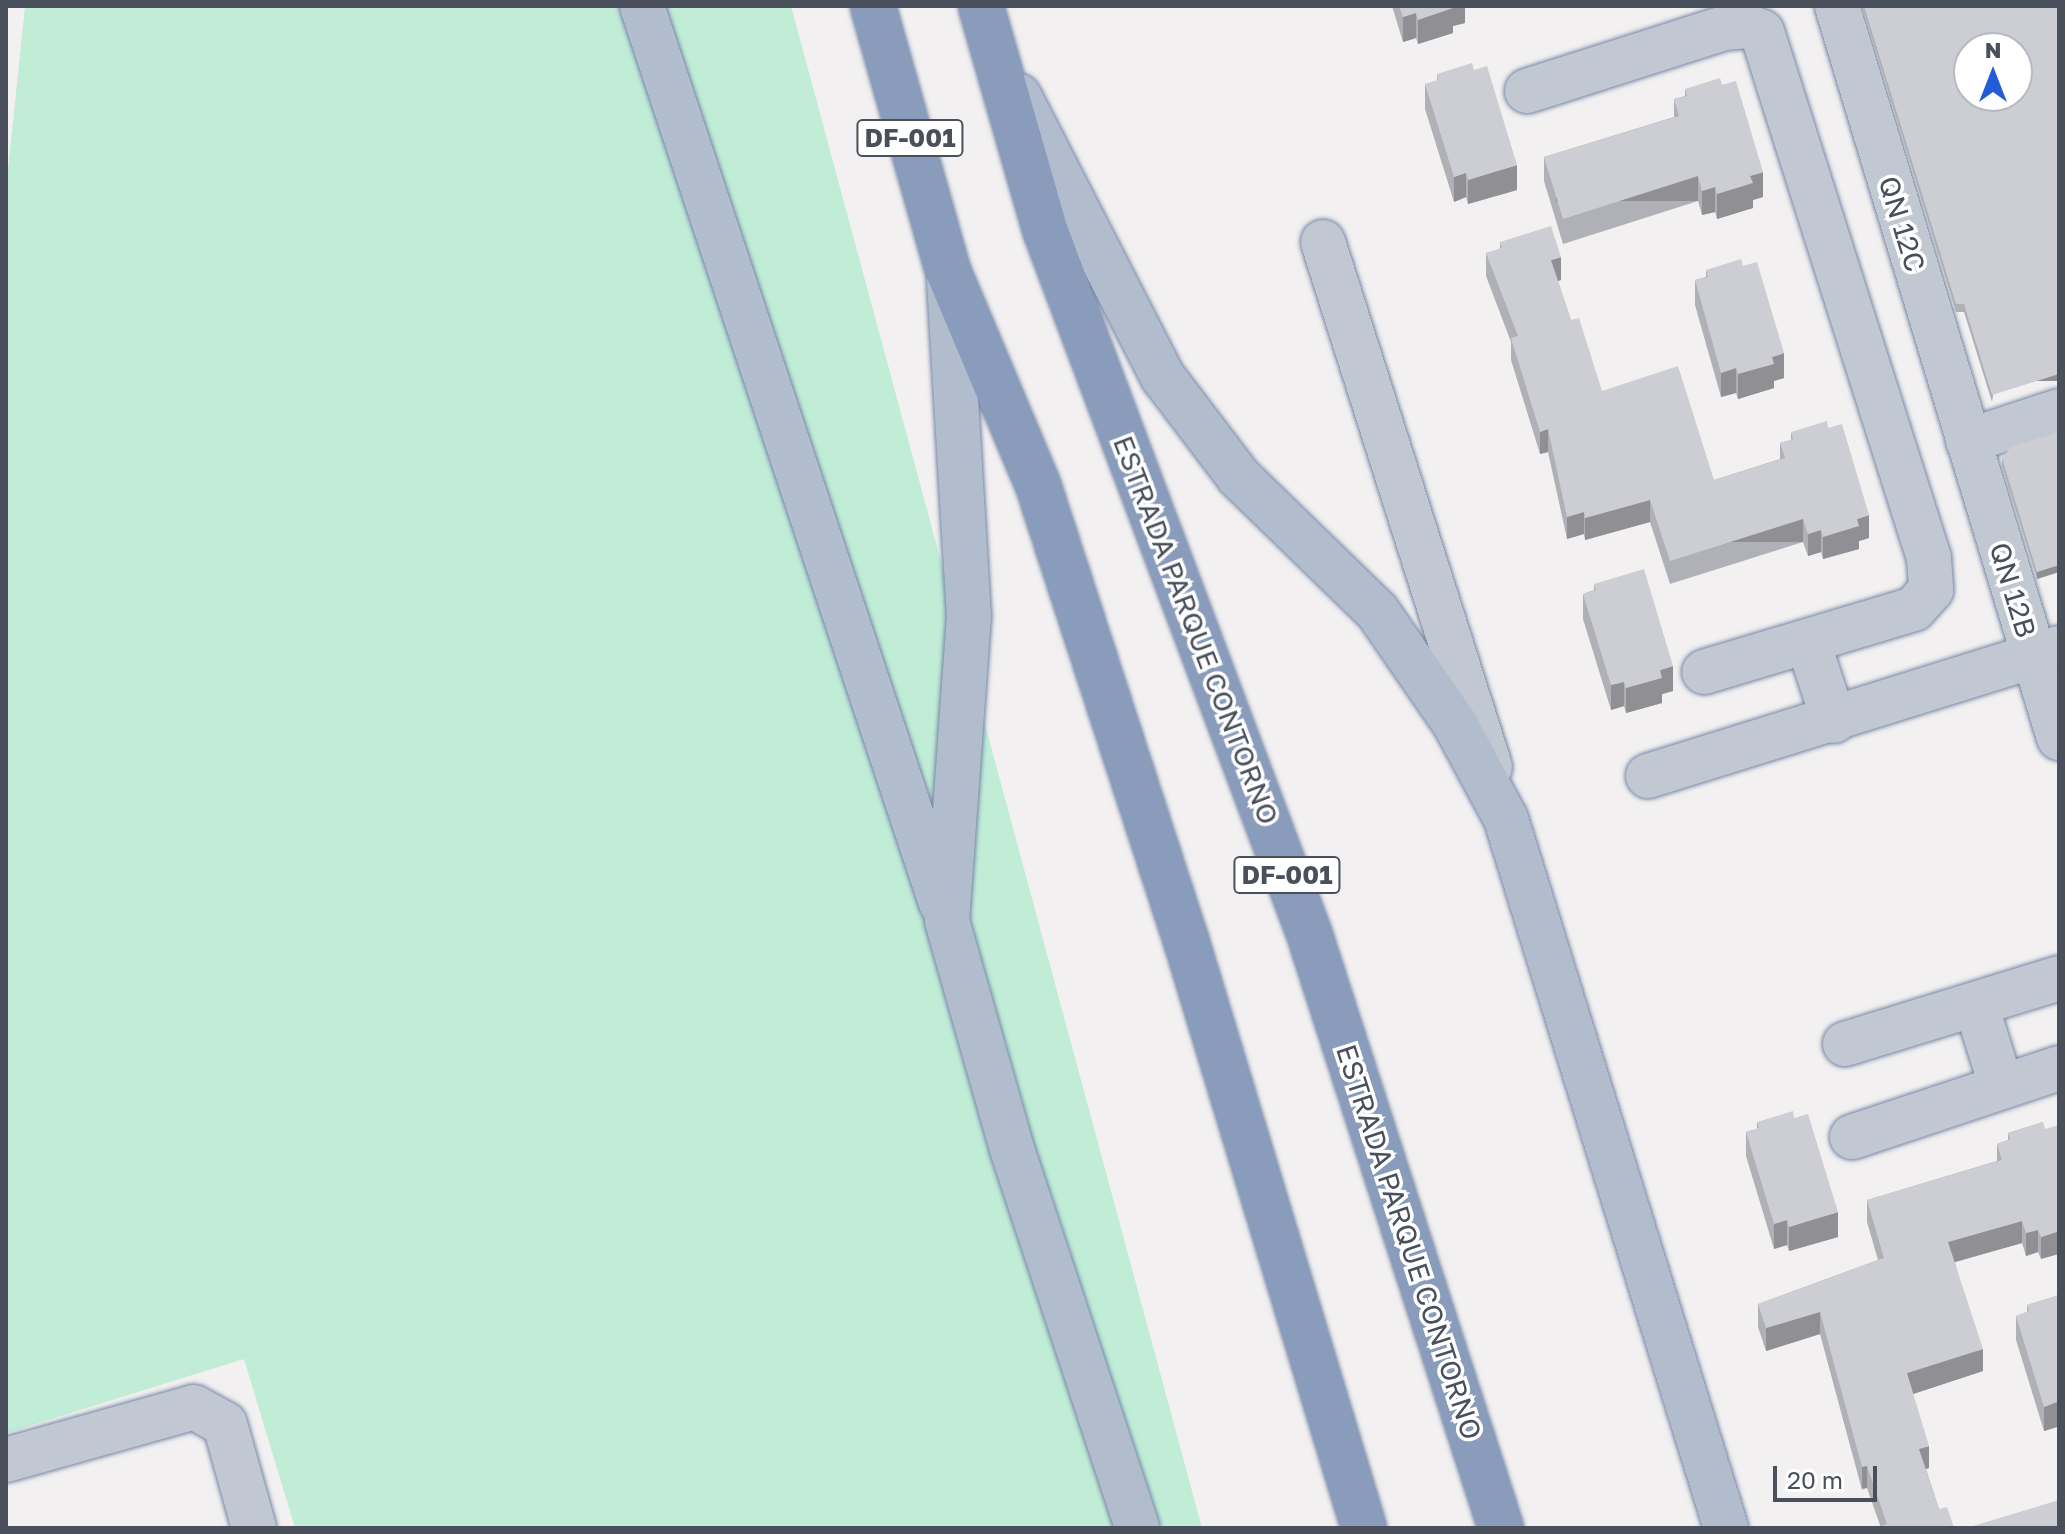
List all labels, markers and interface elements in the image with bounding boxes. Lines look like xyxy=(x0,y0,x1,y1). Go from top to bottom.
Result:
north arrow xyxy=(1953,32,2033,112)
text: N xyxy=(1985,36,2001,63)
road number: DF-001 xyxy=(856,116,964,160)
street label: QN 12C xyxy=(1872,172,1932,276)
street label: ESTRADA PARQUE CONTORNO xyxy=(1106,431,1286,829)
street label: QN 12B xyxy=(1983,538,2043,642)
road number: DF-001 xyxy=(1233,853,1341,897)
street label: ESTRADA PARQUE CONTORNO xyxy=(1329,1040,1489,1444)
scale bar xyxy=(1777,1450,1881,1500)
text: 20 m xyxy=(1787,1465,1843,1494)

